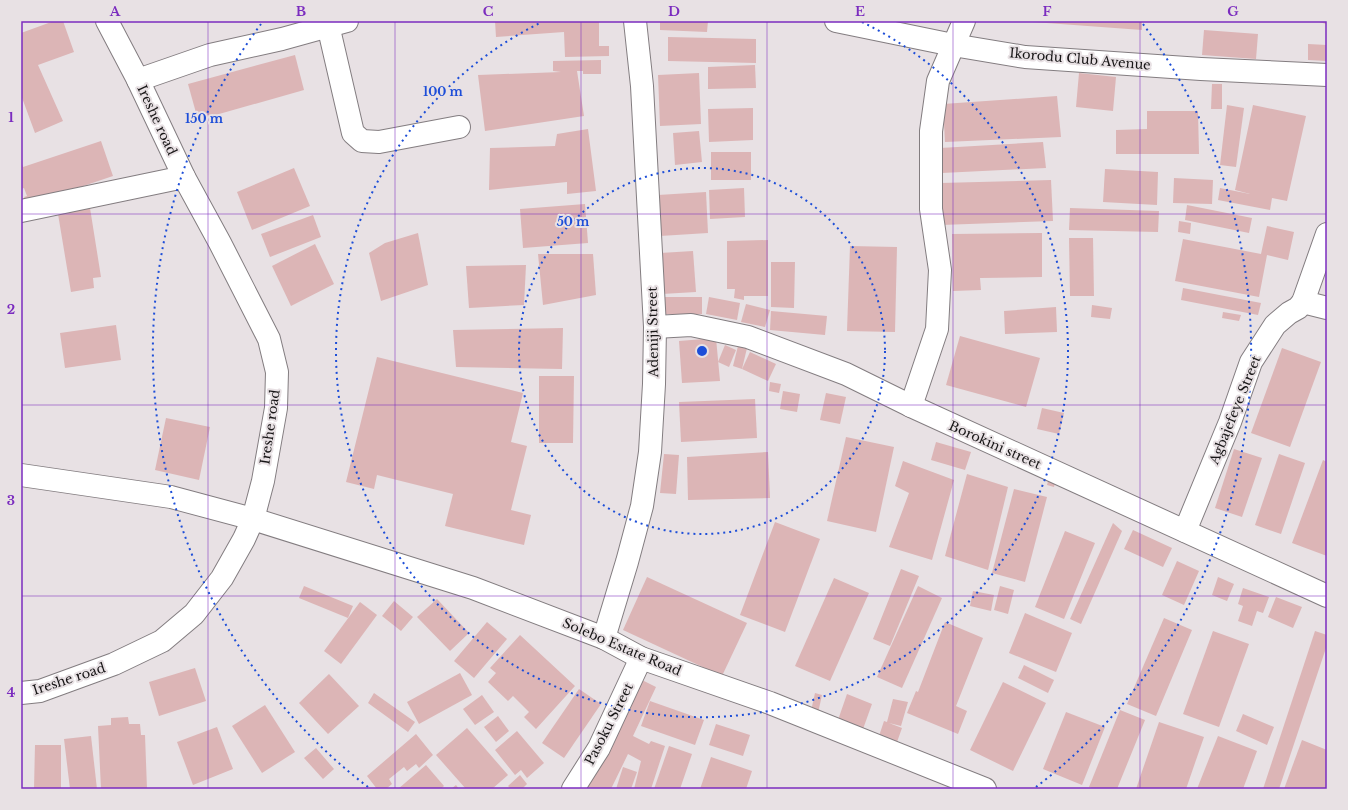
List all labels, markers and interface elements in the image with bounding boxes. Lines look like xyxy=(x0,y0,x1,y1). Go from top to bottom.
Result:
text: A xyxy=(109,3,121,20)
text: B xyxy=(296,3,306,20)
text: C xyxy=(483,3,494,20)
text: D xyxy=(668,3,680,20)
text: E xyxy=(855,3,865,20)
text: F xyxy=(1043,3,1052,20)
text: G xyxy=(1227,3,1239,20)
street label: Ikorodu Club Avenue xyxy=(1009,44,1151,74)
street label: Ireshe road xyxy=(133,82,181,158)
text: 100 m xyxy=(423,84,464,99)
text: 1 xyxy=(8,109,14,126)
text: 150 m xyxy=(185,111,224,126)
text: 50 m xyxy=(557,214,590,229)
street label: Adeniji Street xyxy=(644,286,662,378)
text: 2 xyxy=(7,301,15,318)
centre of rings xyxy=(695,344,709,358)
street label: Agbajefeye Street xyxy=(1205,353,1265,468)
street label: Ireshe road xyxy=(256,388,284,466)
street label: Borokini street xyxy=(946,417,1044,473)
text: 3 xyxy=(7,492,15,509)
street label: Solebo Estate Road xyxy=(560,614,684,680)
street label: Ireshe road xyxy=(30,659,108,699)
street label: Pasoku Street xyxy=(581,680,637,768)
text: 4 xyxy=(7,684,16,701)

